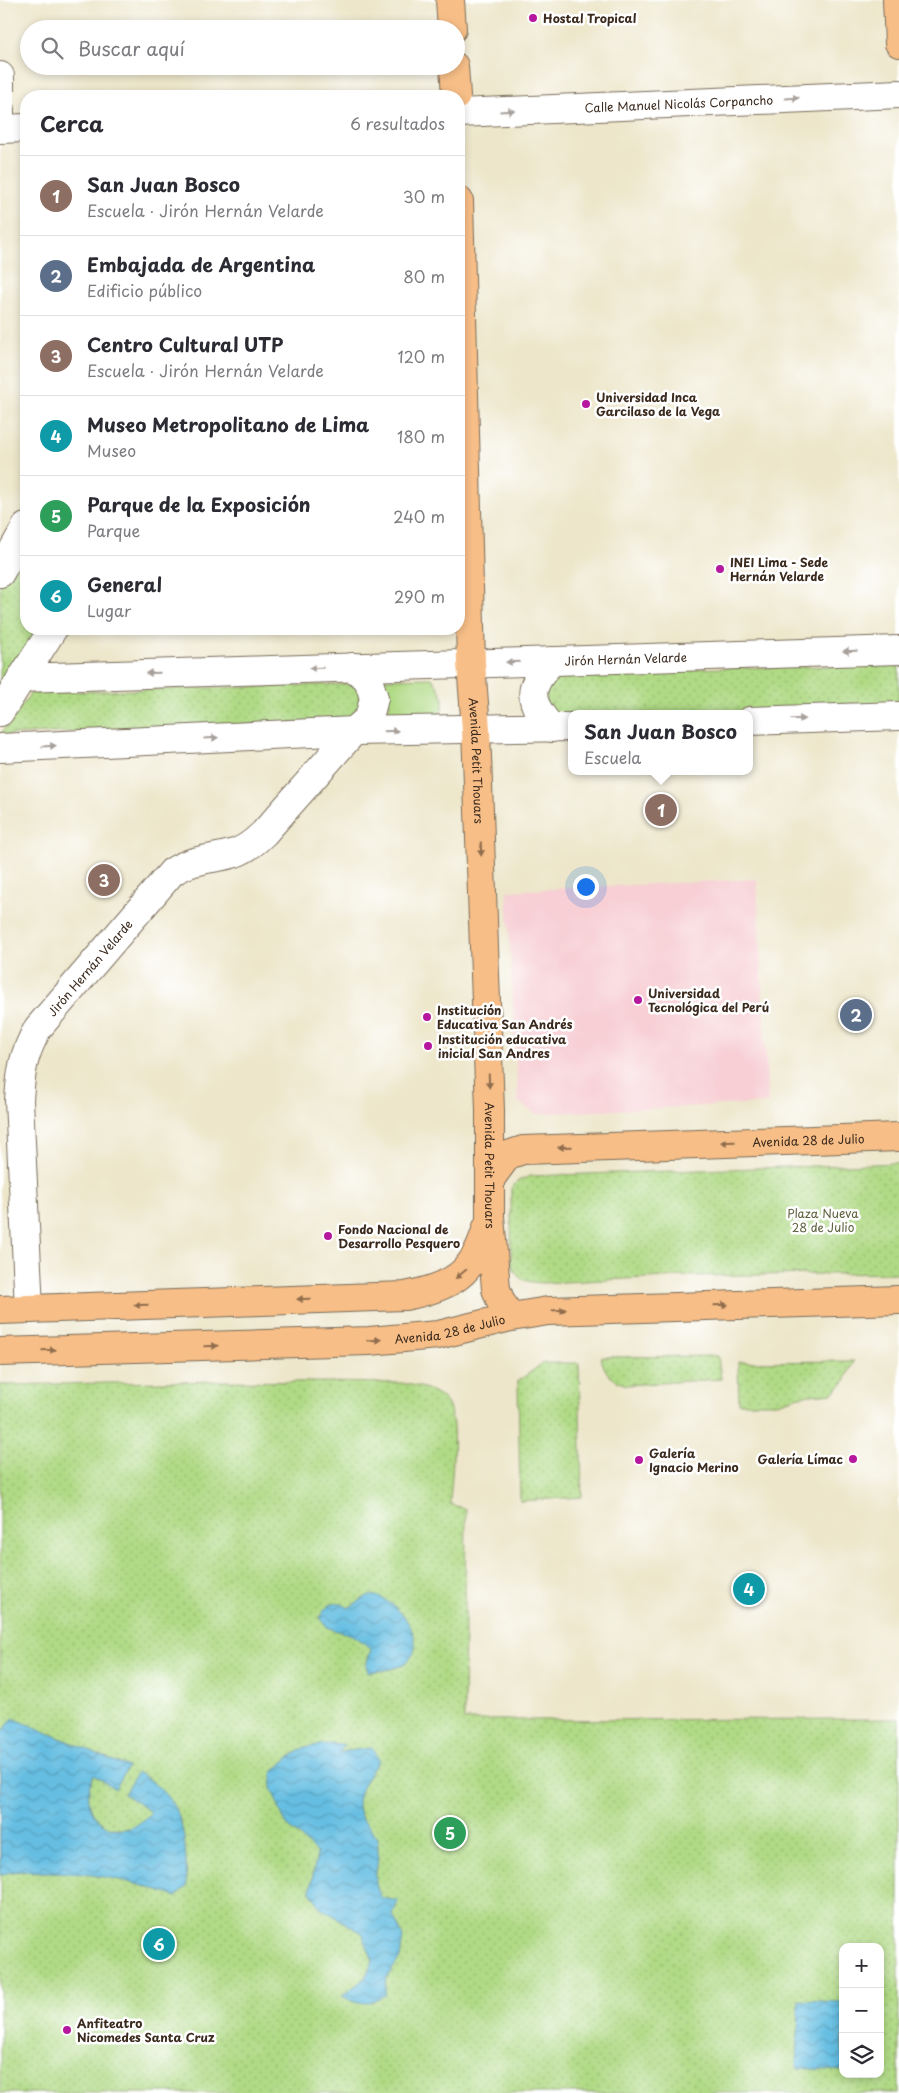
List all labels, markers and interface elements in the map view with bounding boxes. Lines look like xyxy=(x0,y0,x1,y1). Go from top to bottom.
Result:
place label: Hostal Tropical xyxy=(543,9,637,27)
marker: Hostal Tropical xyxy=(527,12,539,24)
search box xyxy=(20,20,465,75)
icon: search xyxy=(38,34,66,62)
text: Buscar aquí xyxy=(78,34,185,62)
street label: Calle Manuel Nicolás Corpancho xyxy=(584,90,774,117)
one-way arrow xyxy=(784,94,800,102)
one-way arrow xyxy=(500,106,516,114)
text: Cerca xyxy=(40,107,104,139)
text: 6 resultados xyxy=(350,111,445,135)
text: San Juan Bosco xyxy=(87,170,240,198)
text: 1 xyxy=(52,184,60,208)
text: 30 m xyxy=(403,184,445,208)
text: Escuela · Jirón Hernán Velarde xyxy=(87,198,324,222)
text: Embajada de Argentina xyxy=(87,250,315,278)
text: 2 xyxy=(50,264,62,288)
text: 80 m xyxy=(403,264,445,288)
text: Edificio público xyxy=(87,278,202,302)
text: Centro Cultural UTP xyxy=(87,330,283,358)
text: 3 xyxy=(51,344,61,368)
text: 120 m xyxy=(398,344,445,368)
text: Escuela · Jirón Hernán Velarde xyxy=(87,358,324,382)
place label: Universidad Inca Garcilaso de la Vega xyxy=(596,388,720,420)
marker: Universidad Inca Garcilaso de la Vega xyxy=(580,398,592,410)
text: Museo Metropolitano de Lima xyxy=(87,410,369,438)
text: 4 xyxy=(51,424,61,448)
text: 180 m xyxy=(397,424,445,448)
text: Museo xyxy=(87,438,136,462)
text: Parque de la Exposición xyxy=(87,490,311,518)
text: 5 xyxy=(51,504,61,528)
text: 240 m xyxy=(393,504,445,528)
text: Parque xyxy=(87,518,140,542)
place label: INEI Lima - Sede Hernán Velarde xyxy=(730,553,828,585)
marker: INEI Lima - Sede Hernán Velarde xyxy=(714,563,726,575)
text: General xyxy=(87,570,162,598)
text: 6 xyxy=(50,584,62,608)
text: 290 m xyxy=(394,584,445,608)
text: Lugar xyxy=(87,598,131,622)
street label: Jirón Hernán Velarde xyxy=(564,648,687,670)
one-way arrow xyxy=(842,648,858,656)
one-way arrow xyxy=(505,658,521,666)
one-way arrow xyxy=(307,664,323,672)
one-way arrow xyxy=(145,670,161,678)
street label: Avenida Petit Thouars xyxy=(465,697,488,825)
popup xyxy=(568,710,753,775)
one-way arrow xyxy=(791,715,807,723)
text: San Juan Bosco xyxy=(584,717,737,745)
one-way arrow xyxy=(383,727,399,735)
one-way arrow xyxy=(203,734,219,742)
one-way arrow xyxy=(41,741,57,749)
text: Escuela xyxy=(584,745,641,769)
pin: 1 xyxy=(645,791,677,829)
one-way arrow xyxy=(477,841,485,857)
pin: 3 xyxy=(88,861,120,899)
your location xyxy=(573,874,599,900)
street label: Jirón Hernán Velarde xyxy=(43,915,136,1020)
place label: Universidad Tecnológica del Perú xyxy=(648,984,769,1016)
marker: Universidad Tecnológica del Perú xyxy=(632,994,644,1006)
pin: 2 xyxy=(840,996,872,1034)
place label: Institución Educativa San Andrés xyxy=(437,1001,573,1033)
marker: Institución Educativa San Andrés xyxy=(421,1011,433,1023)
place label: Institución educativa inicial San Andres xyxy=(438,1030,567,1062)
marker: Institución educativa inicial San Andres xyxy=(422,1040,434,1052)
one-way arrow xyxy=(485,1073,493,1089)
street label: Avenida Petit Thouars xyxy=(481,1102,500,1230)
street label: Avenida 28 de Julio xyxy=(752,1129,865,1151)
one-way arrow xyxy=(720,1138,736,1146)
one-way arrow xyxy=(557,1144,573,1152)
park label: Plaza Nueva 28 de Julio xyxy=(787,1204,859,1236)
place label: Fondo Nacional de Desarrollo Pesquero xyxy=(338,1220,460,1252)
marker: Fondo Nacional de Desarrollo Pesquero xyxy=(322,1230,334,1242)
one-way arrow xyxy=(455,1268,468,1279)
one-way arrow xyxy=(295,1296,311,1304)
one-way arrow xyxy=(133,1301,149,1309)
one-way arrow xyxy=(713,1301,729,1309)
one-way arrow xyxy=(551,1306,567,1314)
street label: Avenida 28 de Julio xyxy=(394,1310,507,1348)
one-way arrow xyxy=(366,1336,382,1344)
one-way arrow xyxy=(203,1341,219,1349)
one-way arrow xyxy=(41,1346,57,1354)
place label: Galería Ignacio Merino xyxy=(649,1444,739,1476)
place label: Galería Límac xyxy=(758,1450,844,1468)
marker: Galería Límac xyxy=(847,1453,859,1465)
marker: Galería Ignacio Merino xyxy=(633,1454,645,1466)
pin: 4 xyxy=(733,1570,765,1608)
pin: 5 xyxy=(434,1814,466,1852)
pin: 6 xyxy=(143,1925,175,1963)
map controls xyxy=(839,1943,884,2078)
button: + xyxy=(839,1943,884,1988)
button: − xyxy=(839,1988,884,2033)
place label: Anfiteatro Nicomedes Santa Cruz xyxy=(77,2014,215,2046)
marker: Anfiteatro Nicomedes Santa Cruz xyxy=(61,2024,73,2036)
button: layers xyxy=(839,2033,884,2078)

